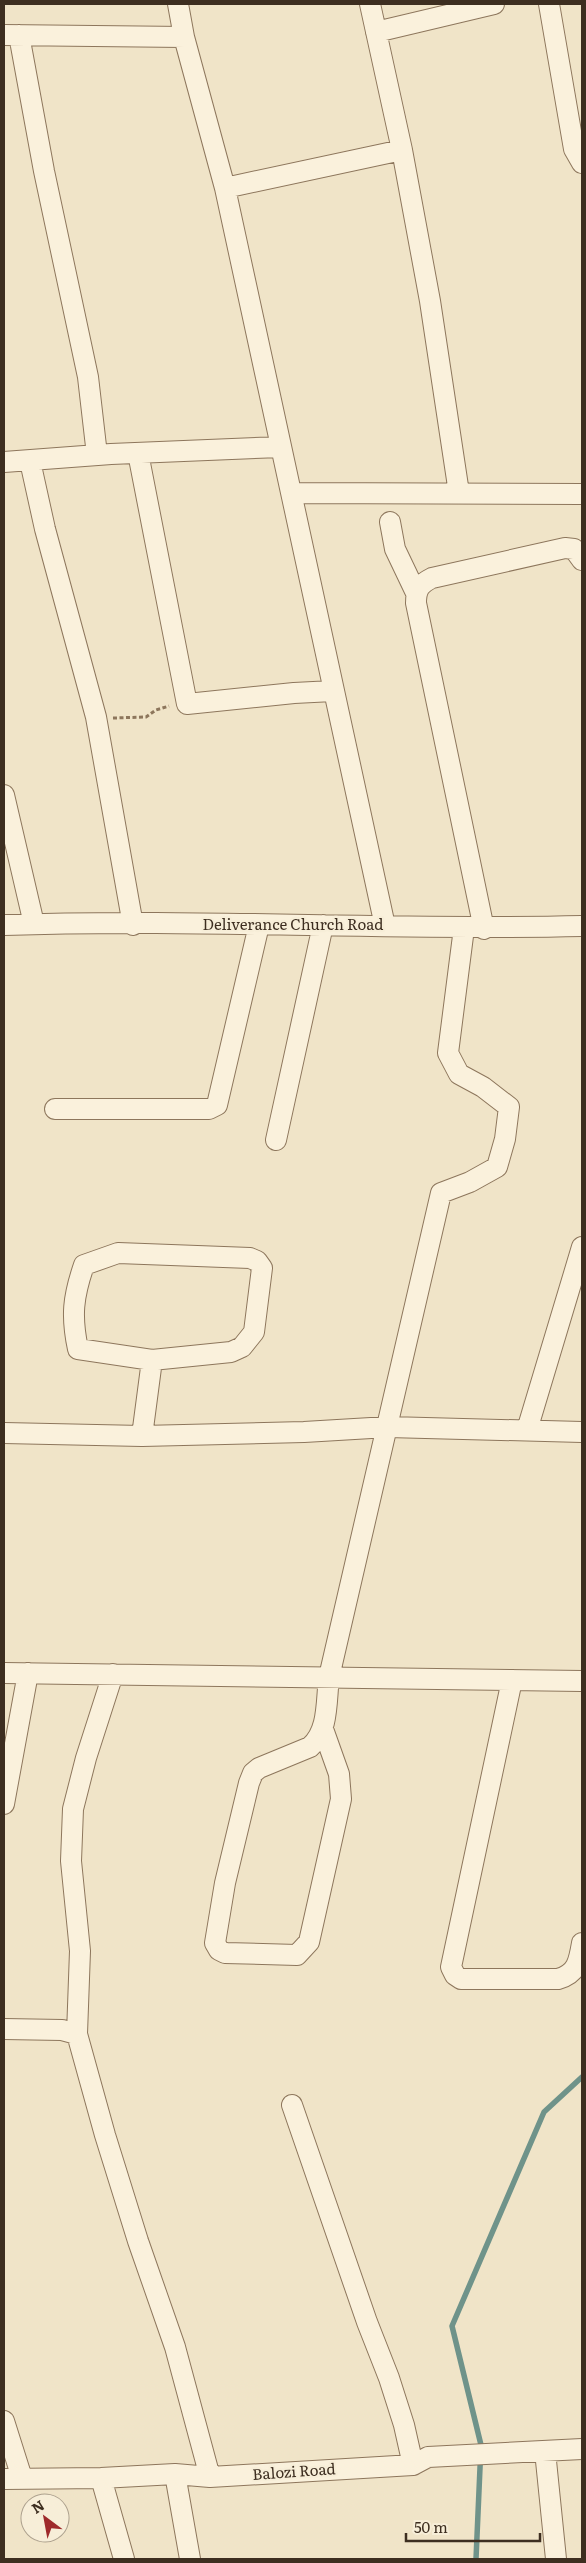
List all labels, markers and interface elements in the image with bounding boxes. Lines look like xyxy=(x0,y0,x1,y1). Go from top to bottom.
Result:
street label: Deliverance Church Road xyxy=(203,912,383,935)
street label: Balozi Road xyxy=(252,2456,336,2485)
north arrow xyxy=(20,2493,70,2543)
text: N xyxy=(27,2494,48,2518)
scale bar xyxy=(406,2510,540,2542)
text: 50 m xyxy=(414,2515,448,2538)

